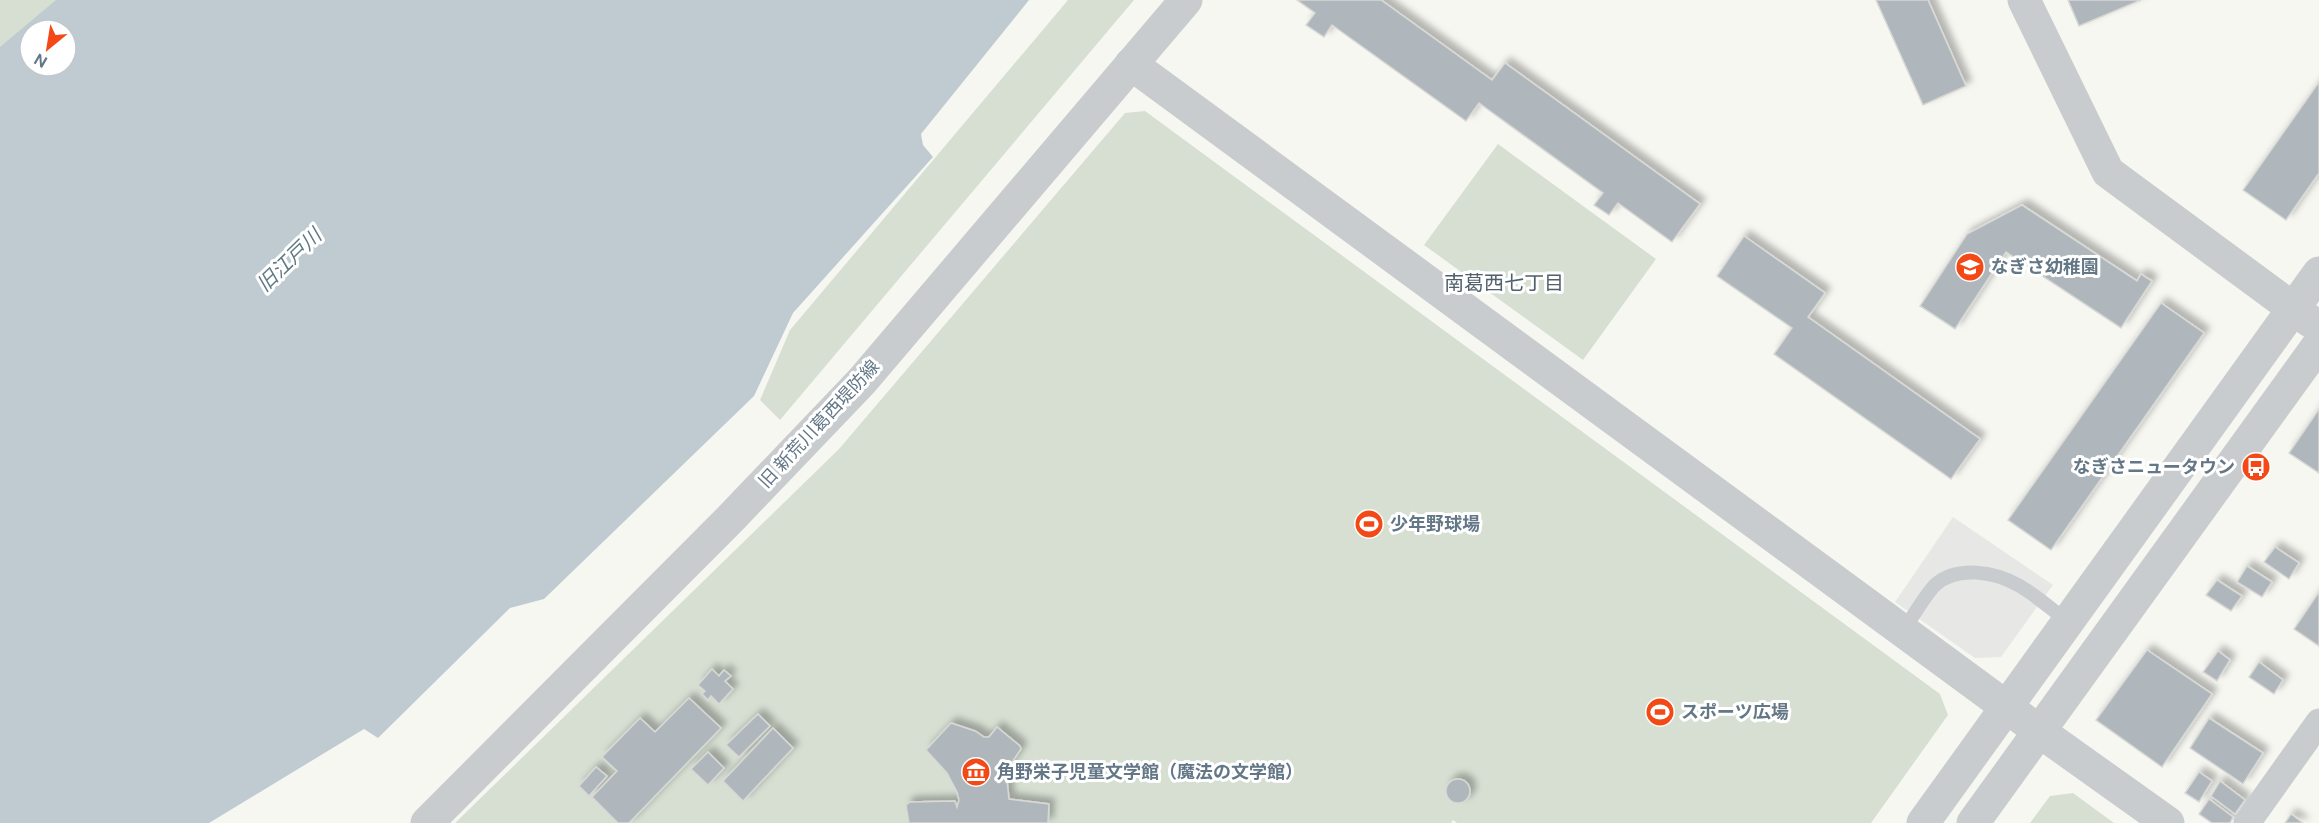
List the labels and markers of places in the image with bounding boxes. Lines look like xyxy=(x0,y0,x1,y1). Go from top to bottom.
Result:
school or university icon: なぎさ幼稚園 xyxy=(1954,251,1986,283)
place label: なぎさ幼稚園 xyxy=(1991,255,2099,279)
bus stop icon: なぎさニュータウン xyxy=(2240,451,2272,483)
place label: なぎさニュータウン xyxy=(2073,455,2235,479)
sports icon: 少年野球場 xyxy=(1353,508,1385,540)
place label: 少年野球場 xyxy=(1390,512,1480,536)
sports icon: スポーツ広場 xyxy=(1644,696,1676,728)
place label: スポーツ広場 xyxy=(1681,700,1789,724)
museum icon: 角野栄子児童文学館（魔法の文学館） xyxy=(960,756,992,788)
place label: 角野栄子児童文学館（魔法の文学館） xyxy=(997,760,1303,784)

